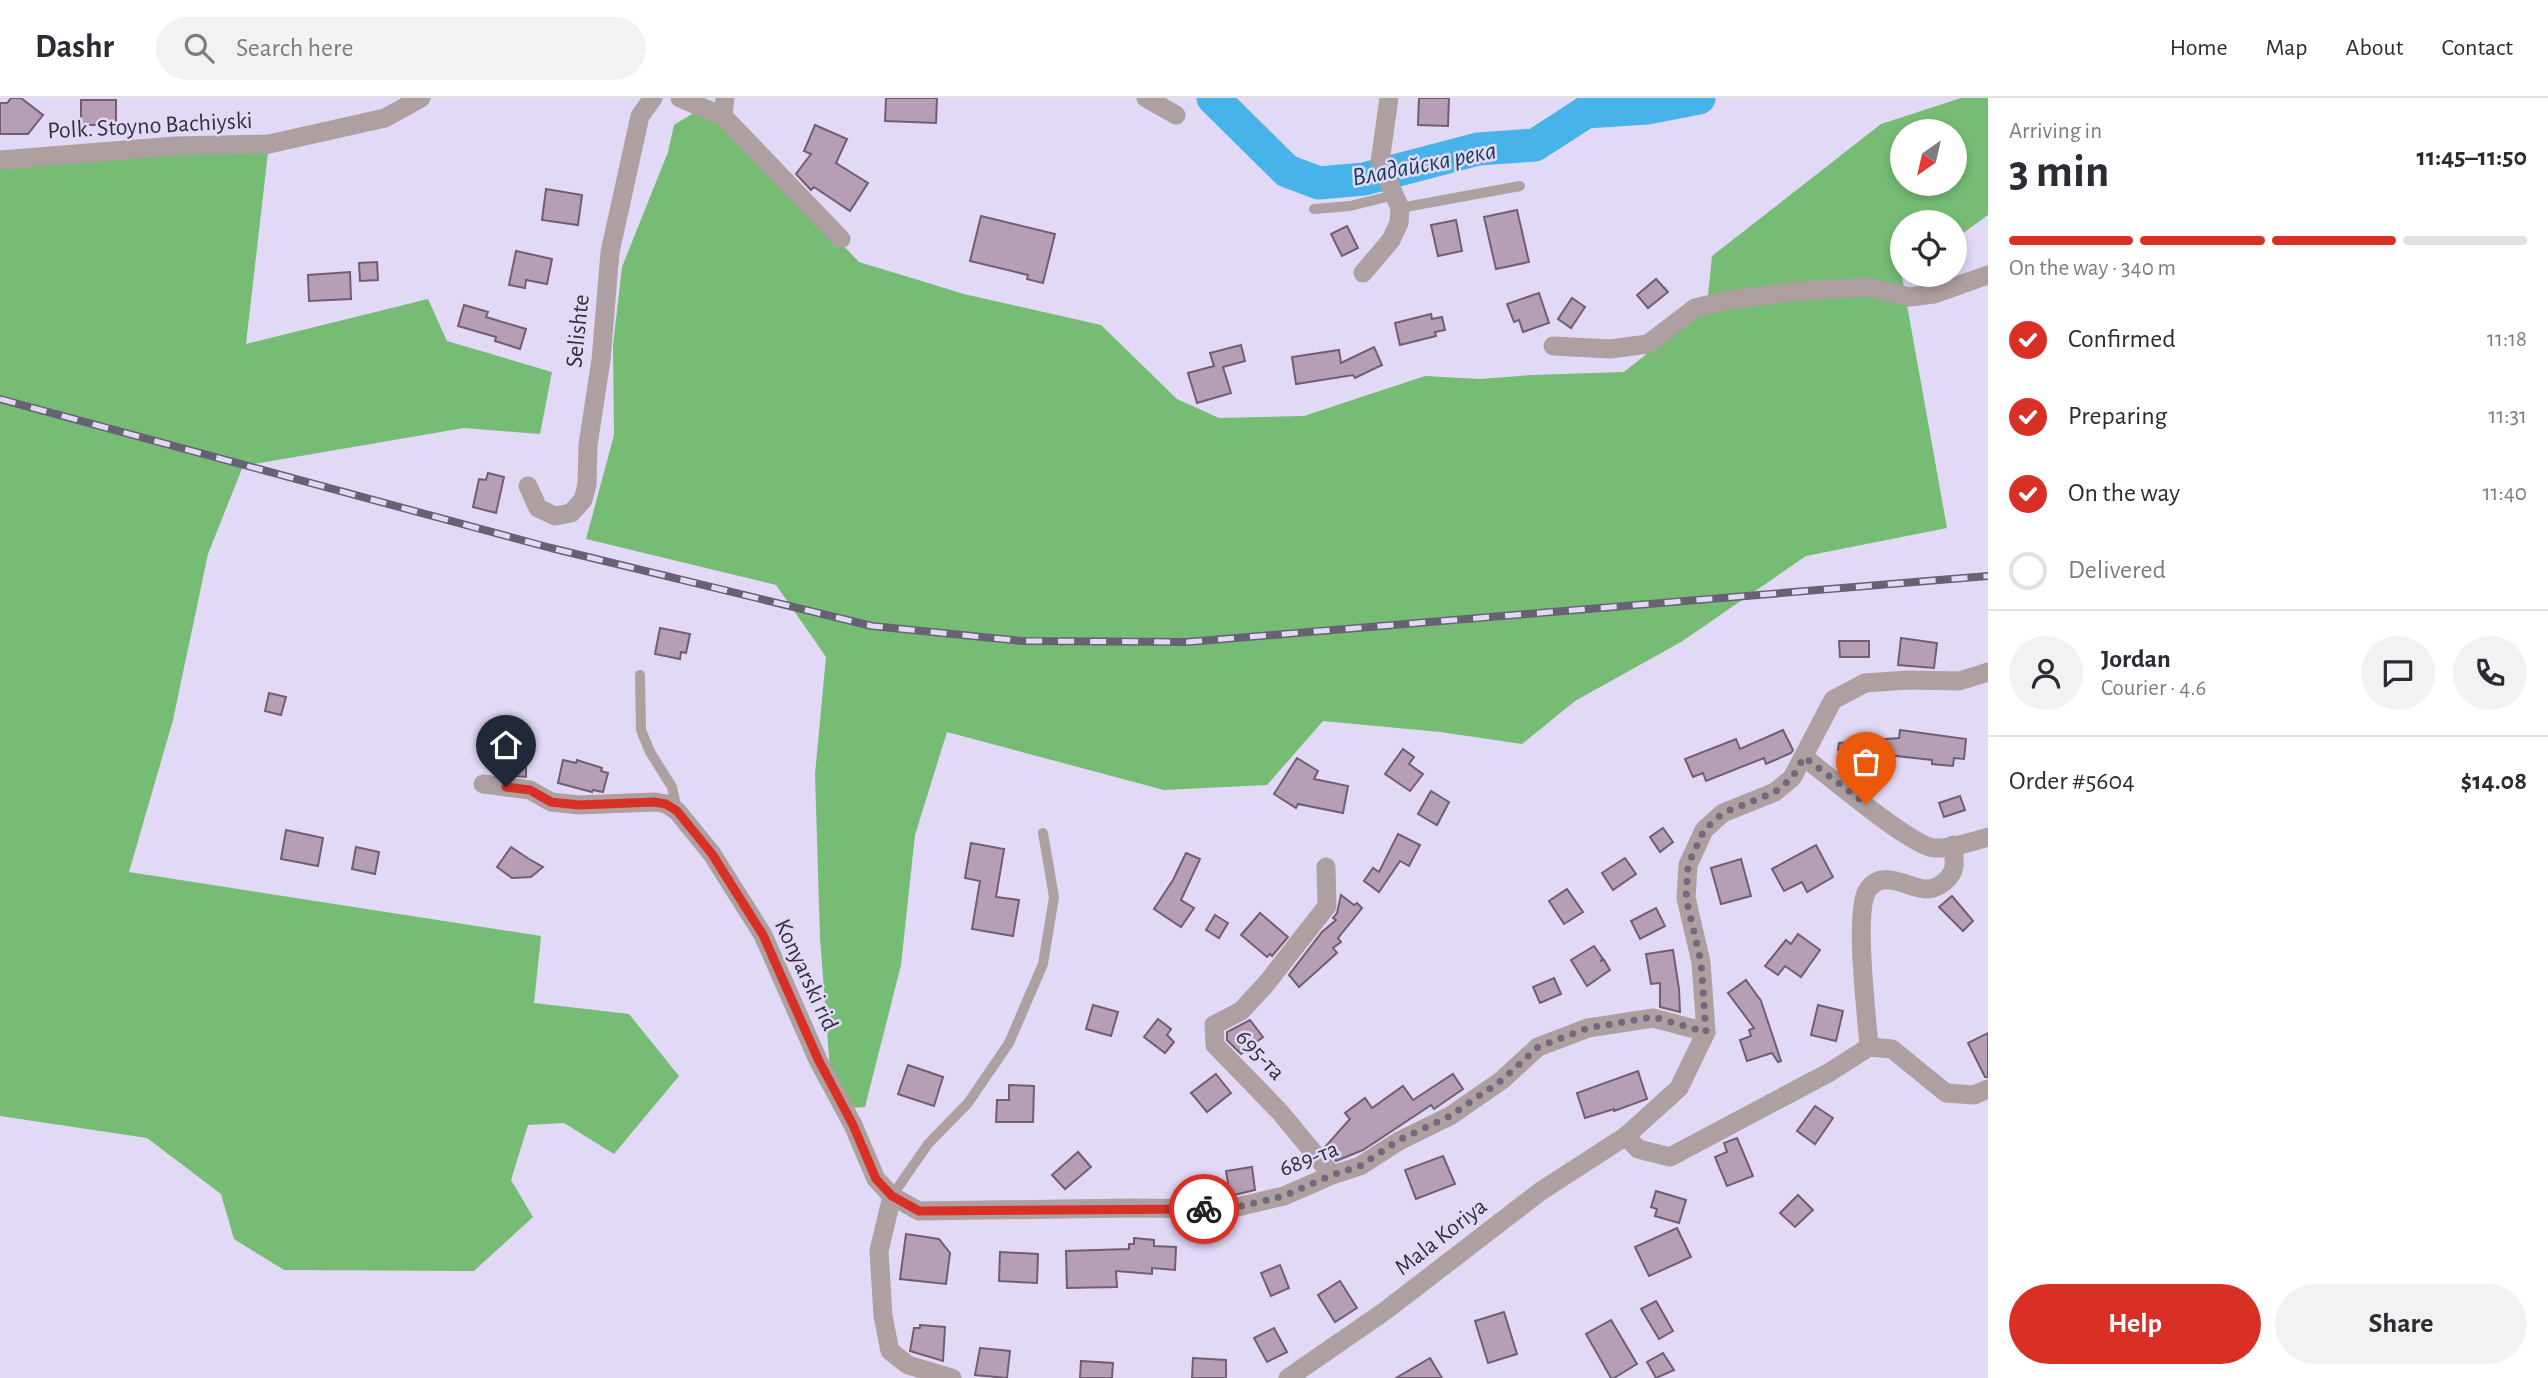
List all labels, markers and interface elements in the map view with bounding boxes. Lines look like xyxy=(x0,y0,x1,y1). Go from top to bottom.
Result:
search box xyxy=(156,17,646,80)
icon: search xyxy=(180,29,218,67)
text: Dashr xyxy=(35,31,114,64)
text: Search here xyxy=(236,35,353,61)
text: Home xyxy=(2170,36,2228,60)
text: Map xyxy=(2266,36,2308,60)
text: About xyxy=(2346,36,2403,60)
text: Contact xyxy=(2441,36,2513,60)
street label: Polk. Stoyno Bachiyski xyxy=(47,109,253,143)
north arrow xyxy=(1890,119,1967,196)
map controls xyxy=(1890,119,1967,287)
text: Arriving in xyxy=(2009,120,2102,143)
water label: Владайска река xyxy=(1350,137,1498,191)
text: 11:45–11:50 xyxy=(2417,144,2527,170)
text: 3 min xyxy=(2009,149,2109,195)
button: locate xyxy=(1890,210,1967,287)
text: On the way · 340 m xyxy=(2009,257,2176,280)
street label: Selishte xyxy=(562,293,594,369)
icon: check xyxy=(2009,321,2047,359)
text: Confirmed xyxy=(2068,326,2176,352)
text: 11:18 xyxy=(2487,328,2527,351)
icon: check xyxy=(2009,398,2047,436)
text: Preparing xyxy=(2068,403,2167,429)
text: 11:31 xyxy=(2489,405,2527,428)
icon: check xyxy=(2009,475,2047,513)
text: On the way xyxy=(2068,480,2180,506)
text: 11:40 xyxy=(2483,482,2527,505)
text: Delivered xyxy=(2068,557,2166,583)
button: person xyxy=(2009,636,2083,710)
button: chat xyxy=(2361,636,2435,710)
button: phone xyxy=(2453,636,2527,710)
text: Jordan xyxy=(2101,646,2171,672)
text: Courier · 4.6 xyxy=(2101,677,2206,700)
pin xyxy=(476,715,536,787)
icon: home xyxy=(487,726,525,764)
pin xyxy=(1836,732,1896,804)
icon: bag xyxy=(1847,743,1885,781)
text: Order #5604 xyxy=(2009,768,2135,794)
text: $14.08 xyxy=(2461,768,2527,794)
street label: Konyarski rid xyxy=(770,916,842,1034)
street label: 695-та xyxy=(1231,1025,1289,1085)
street label: 689-та xyxy=(1276,1137,1342,1181)
courier xyxy=(1169,1174,1239,1244)
icon: bike xyxy=(1185,1190,1223,1228)
street label: Mala Koriya xyxy=(1391,1194,1491,1280)
button: Help xyxy=(2009,1284,2261,1364)
button: Share xyxy=(2275,1284,2527,1364)

